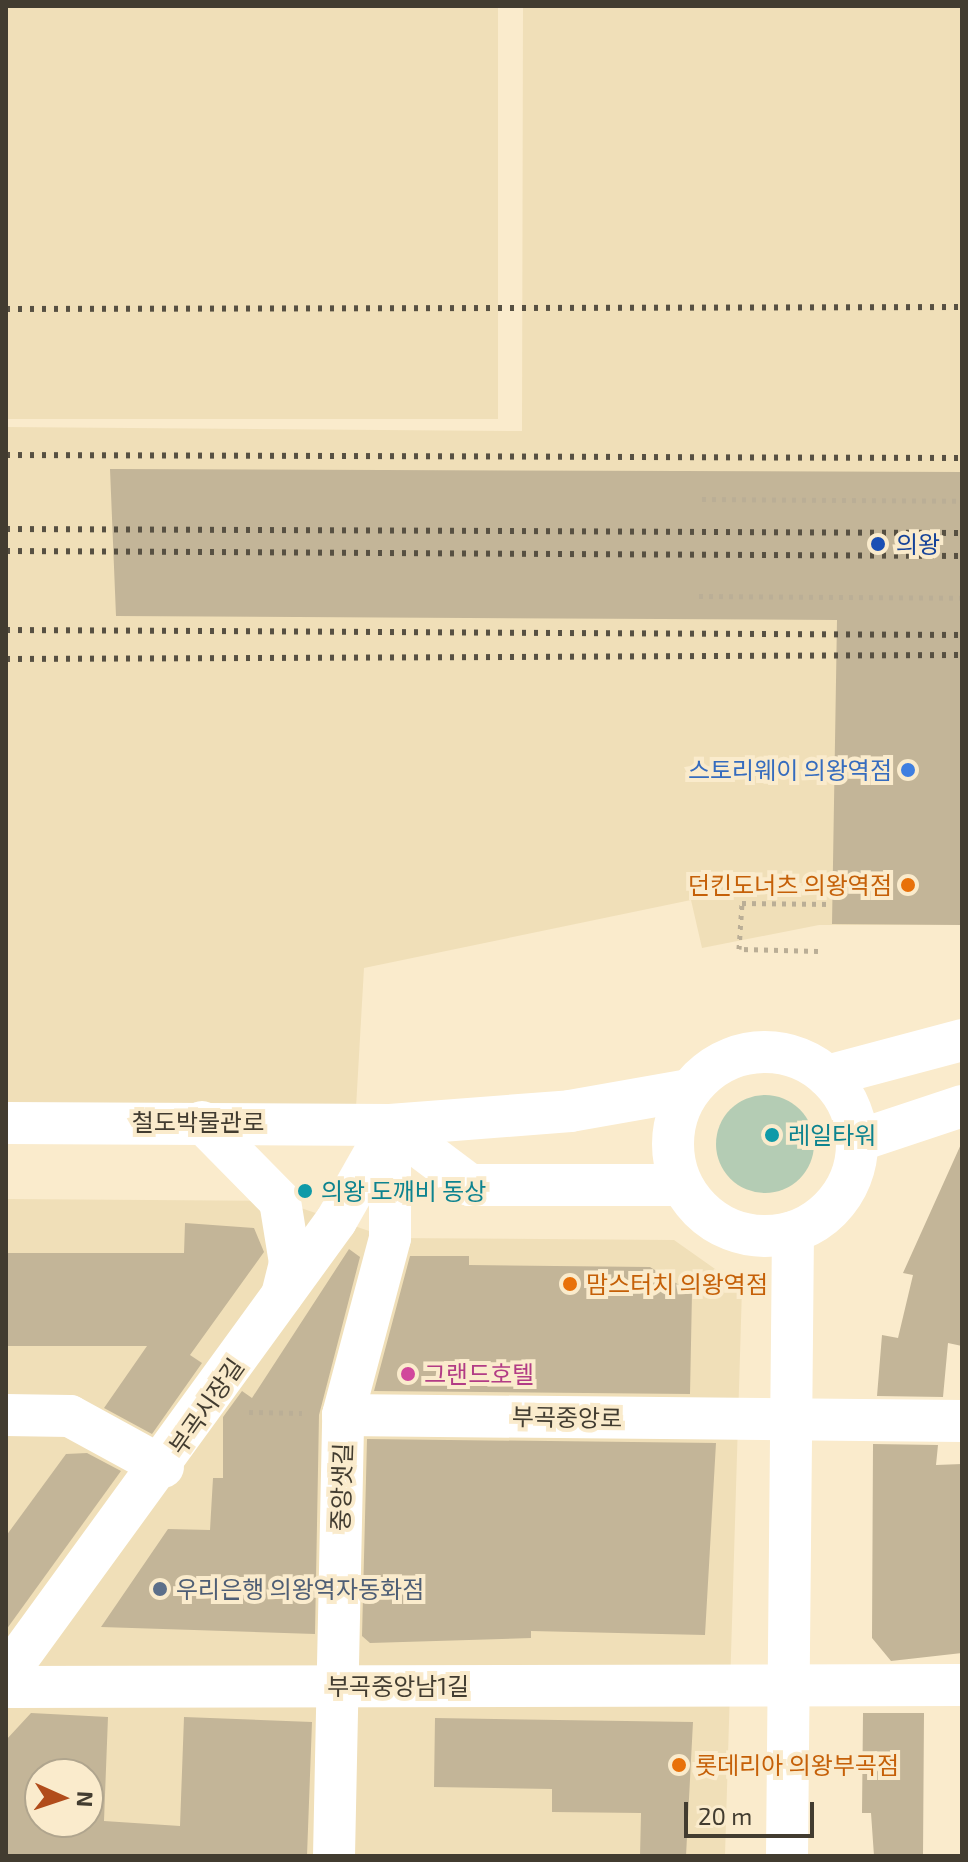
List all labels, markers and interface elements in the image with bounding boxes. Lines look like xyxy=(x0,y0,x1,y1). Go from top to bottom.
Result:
place label: 의왕 xyxy=(896,530,940,558)
marker: 의왕 xyxy=(867,533,889,555)
place label: 스토리웨이 의왕역점 xyxy=(688,756,892,784)
marker: 스토리웨이 의왕역점 xyxy=(899,761,917,779)
place label: 던킨도너츠 의왕역점 xyxy=(688,871,892,899)
marker: 던킨도너츠 의왕역점 xyxy=(899,876,917,894)
street label: 철도박물관로 xyxy=(132,1108,264,1136)
place label: 레일타워 xyxy=(788,1121,876,1149)
marker: 레일타워 xyxy=(763,1126,781,1144)
place label: 의왕 도깨비 동상 xyxy=(321,1177,486,1205)
marker: 의왕 도깨비 동상 xyxy=(296,1182,314,1200)
place label: 맘스터치 의왕역점 xyxy=(586,1270,768,1298)
marker: 맘스터치 의왕역점 xyxy=(561,1275,579,1293)
street label: 부곡시장길 xyxy=(163,1353,249,1459)
place label: 그랜드호텔 xyxy=(424,1360,534,1388)
marker: 그랜드호텔 xyxy=(399,1365,417,1383)
street label: 부곡중앙로 xyxy=(512,1402,622,1432)
street label: 중앙샛길 xyxy=(325,1442,357,1532)
place label: 우리은행 의왕역자동화점 xyxy=(176,1575,424,1603)
marker: 우리은행 의왕역자동화점 xyxy=(151,1580,169,1598)
street label: 부곡중앙남1길 xyxy=(327,1672,469,1700)
place label: 롯데리아 의왕부곡점 xyxy=(695,1751,899,1779)
marker: 롯데리아 의왕부곡점 xyxy=(670,1756,688,1774)
north arrow xyxy=(24,1758,104,1838)
scale bar xyxy=(688,1786,818,1836)
text: N xyxy=(73,1791,99,1808)
text: 20 m xyxy=(698,1801,752,1830)

